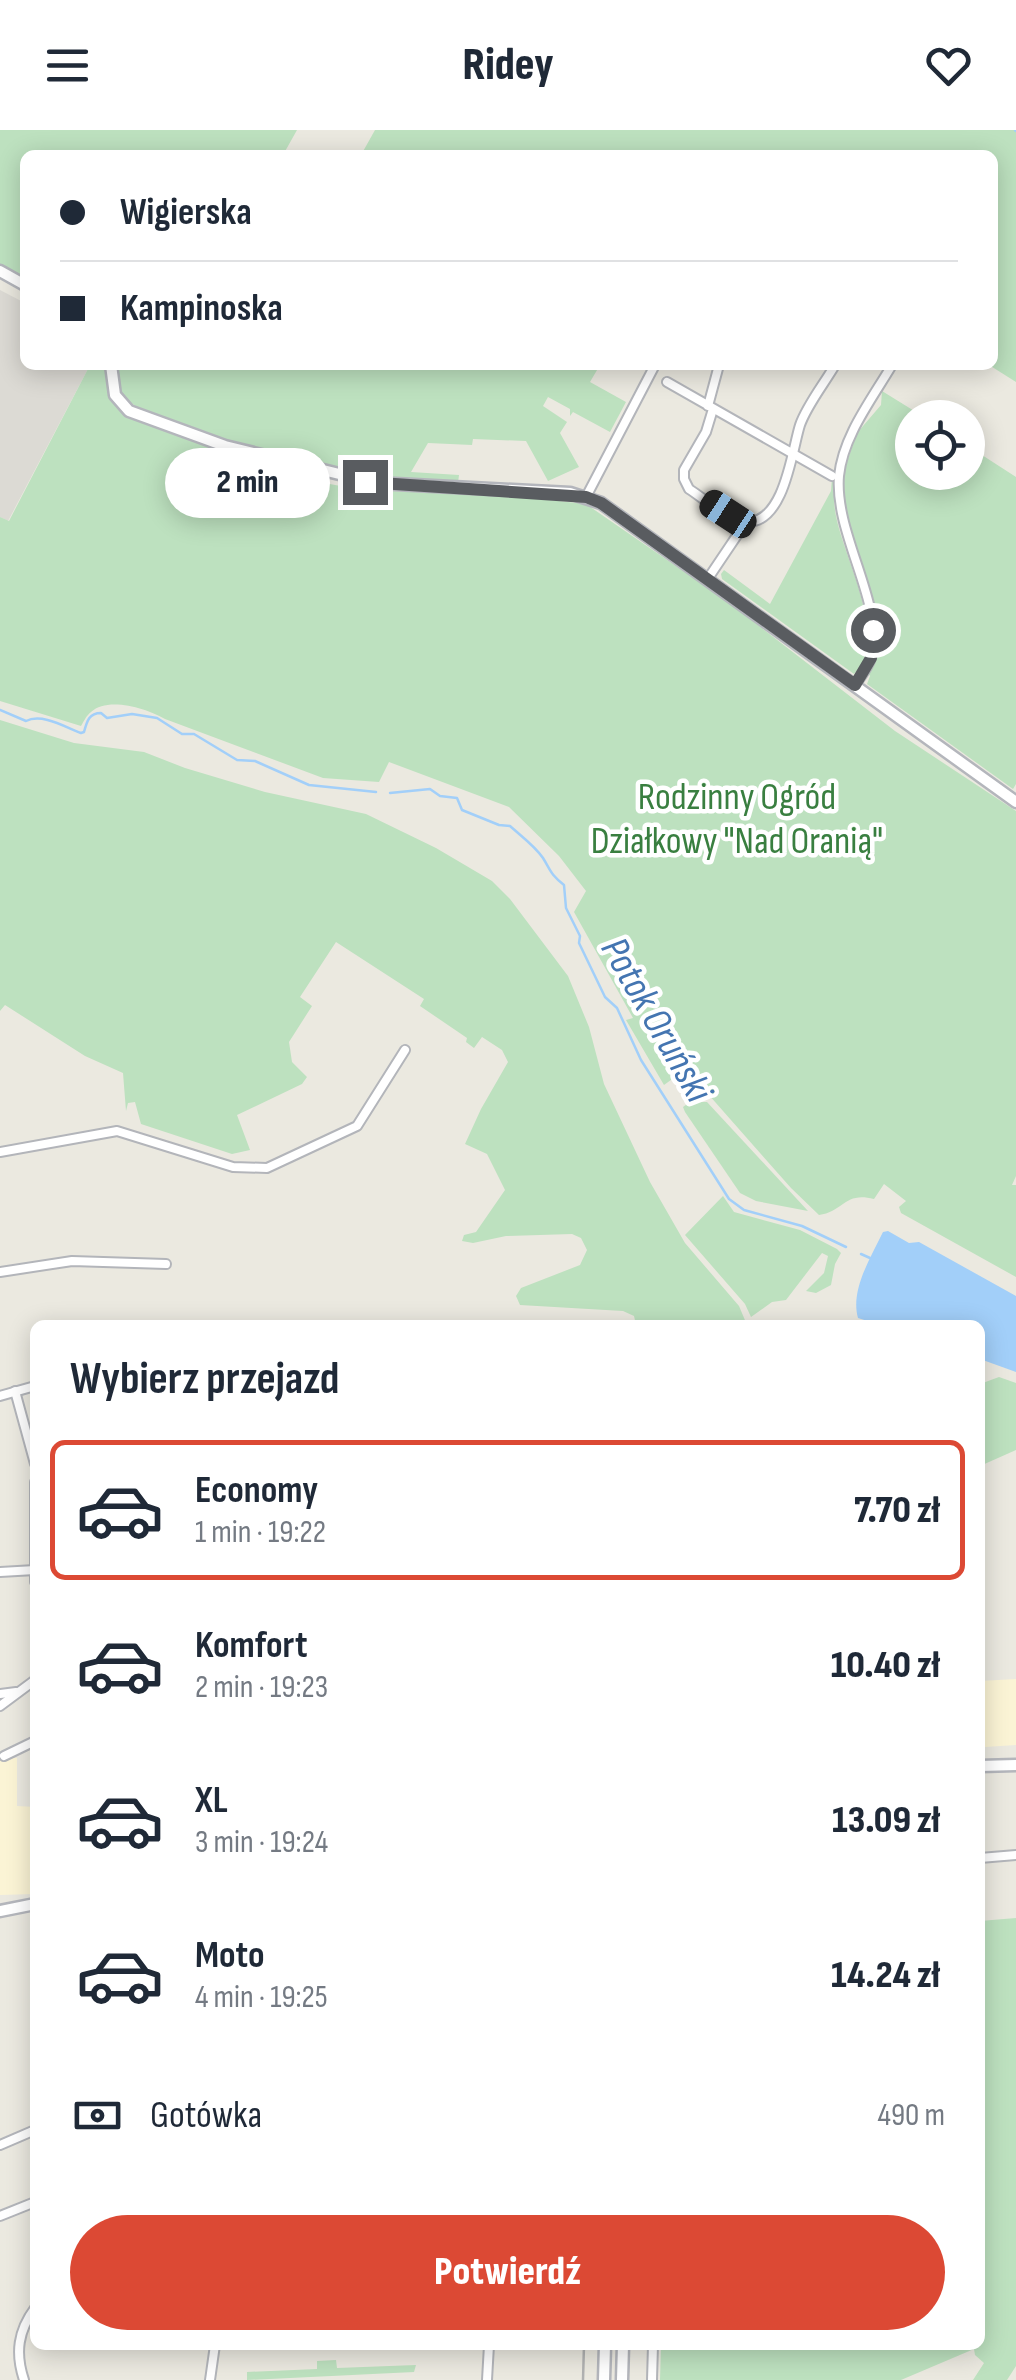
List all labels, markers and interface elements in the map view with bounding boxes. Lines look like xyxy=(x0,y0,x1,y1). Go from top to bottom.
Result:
icon: menu xyxy=(40,38,95,93)
text: Ridey xyxy=(463,38,553,93)
icon: heart xyxy=(921,38,976,93)
text: Wigierska xyxy=(120,190,252,235)
text: Kampinoska xyxy=(120,286,283,331)
map controls xyxy=(895,400,985,490)
button: locate xyxy=(895,400,985,490)
callout: 2 min xyxy=(165,447,330,517)
route end xyxy=(343,460,388,505)
text: 2 min xyxy=(216,463,279,502)
car xyxy=(695,485,761,543)
route start xyxy=(851,608,896,653)
park label: Rodzinny Ogród Działkowy "Nad Oranią" xyxy=(591,775,883,864)
water label: Potok Oruński xyxy=(590,929,723,1112)
text: Wybierz przejazd xyxy=(70,1352,339,1407)
icon: car xyxy=(75,1465,165,1555)
text: Economy xyxy=(195,1468,318,1513)
text: 7.70 zł xyxy=(854,1488,940,1533)
text: 1 min · 19:22 xyxy=(195,1513,326,1552)
icon: car xyxy=(75,1620,165,1710)
text: Komfort xyxy=(195,1623,307,1668)
text: 10.40 zł xyxy=(831,1643,940,1688)
text: 2 min · 19:23 xyxy=(195,1668,328,1707)
icon: car xyxy=(75,1775,165,1865)
text: XL xyxy=(195,1778,228,1823)
text: 13.09 zł xyxy=(832,1798,940,1843)
text: 3 min · 19:24 xyxy=(195,1823,328,1862)
icon: car xyxy=(75,1930,165,2020)
text: Moto xyxy=(195,1933,265,1978)
text: 14.24 zł xyxy=(831,1953,940,1998)
text: 4 min · 19:25 xyxy=(195,1978,328,2017)
icon: cash xyxy=(70,2088,125,2143)
text: Gotówka xyxy=(150,2093,262,2138)
text: 490 m xyxy=(877,2096,945,2135)
button: Potwierdź xyxy=(70,2215,945,2330)

